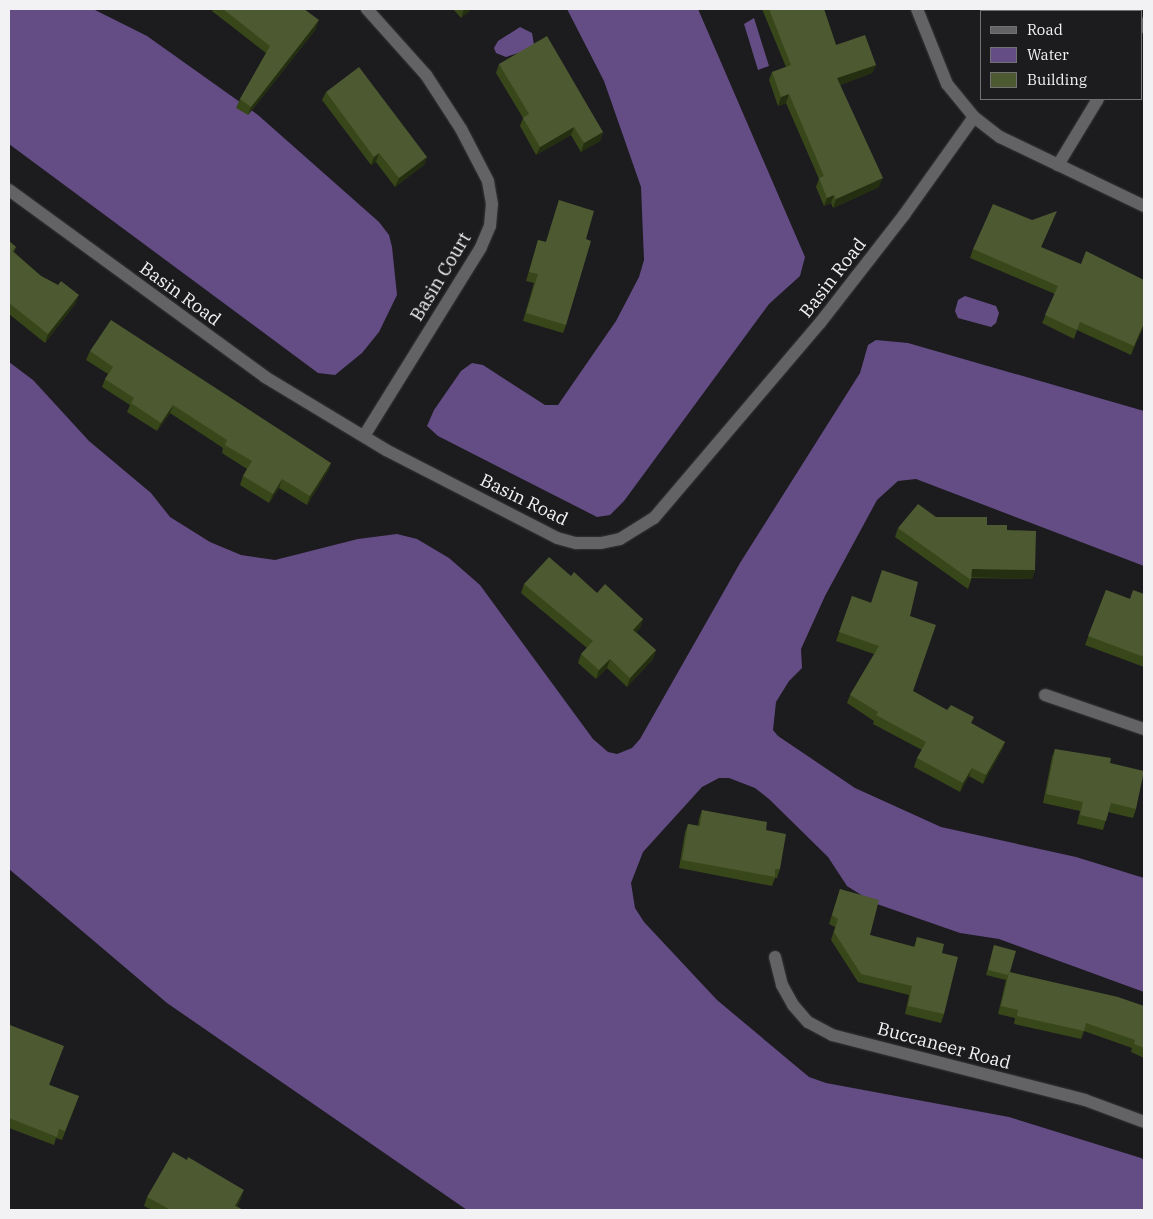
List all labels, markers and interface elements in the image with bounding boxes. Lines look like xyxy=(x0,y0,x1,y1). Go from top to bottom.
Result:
legend xyxy=(980,10,1143,100)
text: Road xyxy=(1027,20,1063,39)
text: Water xyxy=(1027,45,1069,64)
text: Building xyxy=(1027,70,1087,89)
street label: Basin Court xyxy=(406,229,476,325)
street label: Basin Road xyxy=(795,234,871,322)
street label: Basin Road xyxy=(135,257,225,331)
street label: Basin Road xyxy=(477,469,571,531)
street label: Buccaneer Road xyxy=(875,1018,1013,1074)

